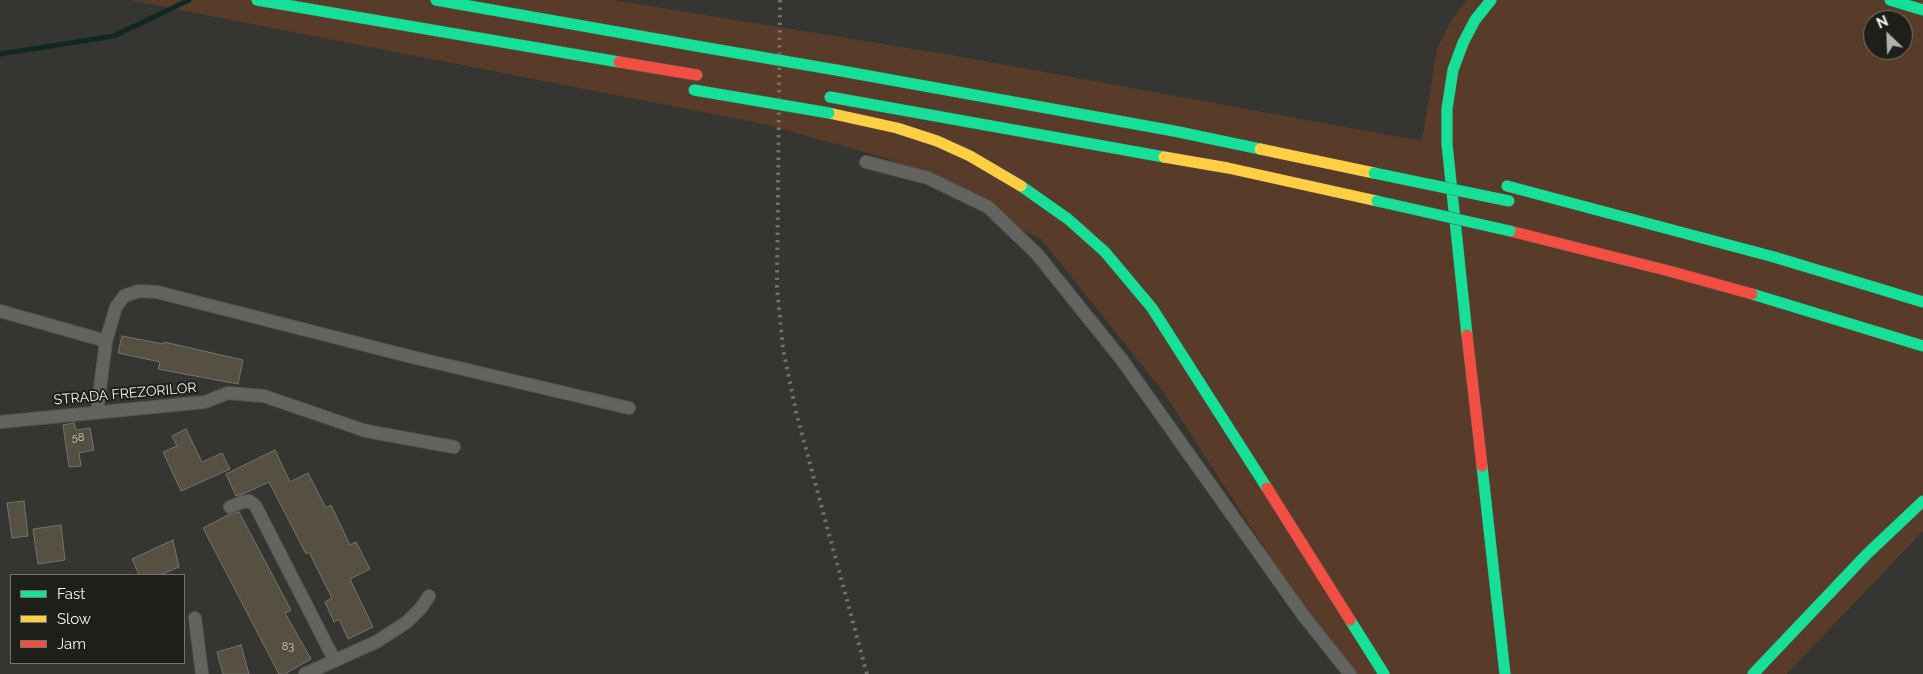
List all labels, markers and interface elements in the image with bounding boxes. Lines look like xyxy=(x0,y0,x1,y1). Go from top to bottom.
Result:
north arrow xyxy=(1863,10,1913,60)
text: N xyxy=(1874,13,1890,32)
street label: STRADA FREZORILOR xyxy=(53,379,197,409)
house number: 58 xyxy=(72,431,84,445)
legend xyxy=(10,574,185,664)
text: Fast xyxy=(57,585,85,603)
text: Slow xyxy=(57,610,91,628)
text: Jam xyxy=(57,635,86,653)
house number: 83 xyxy=(282,640,294,654)

